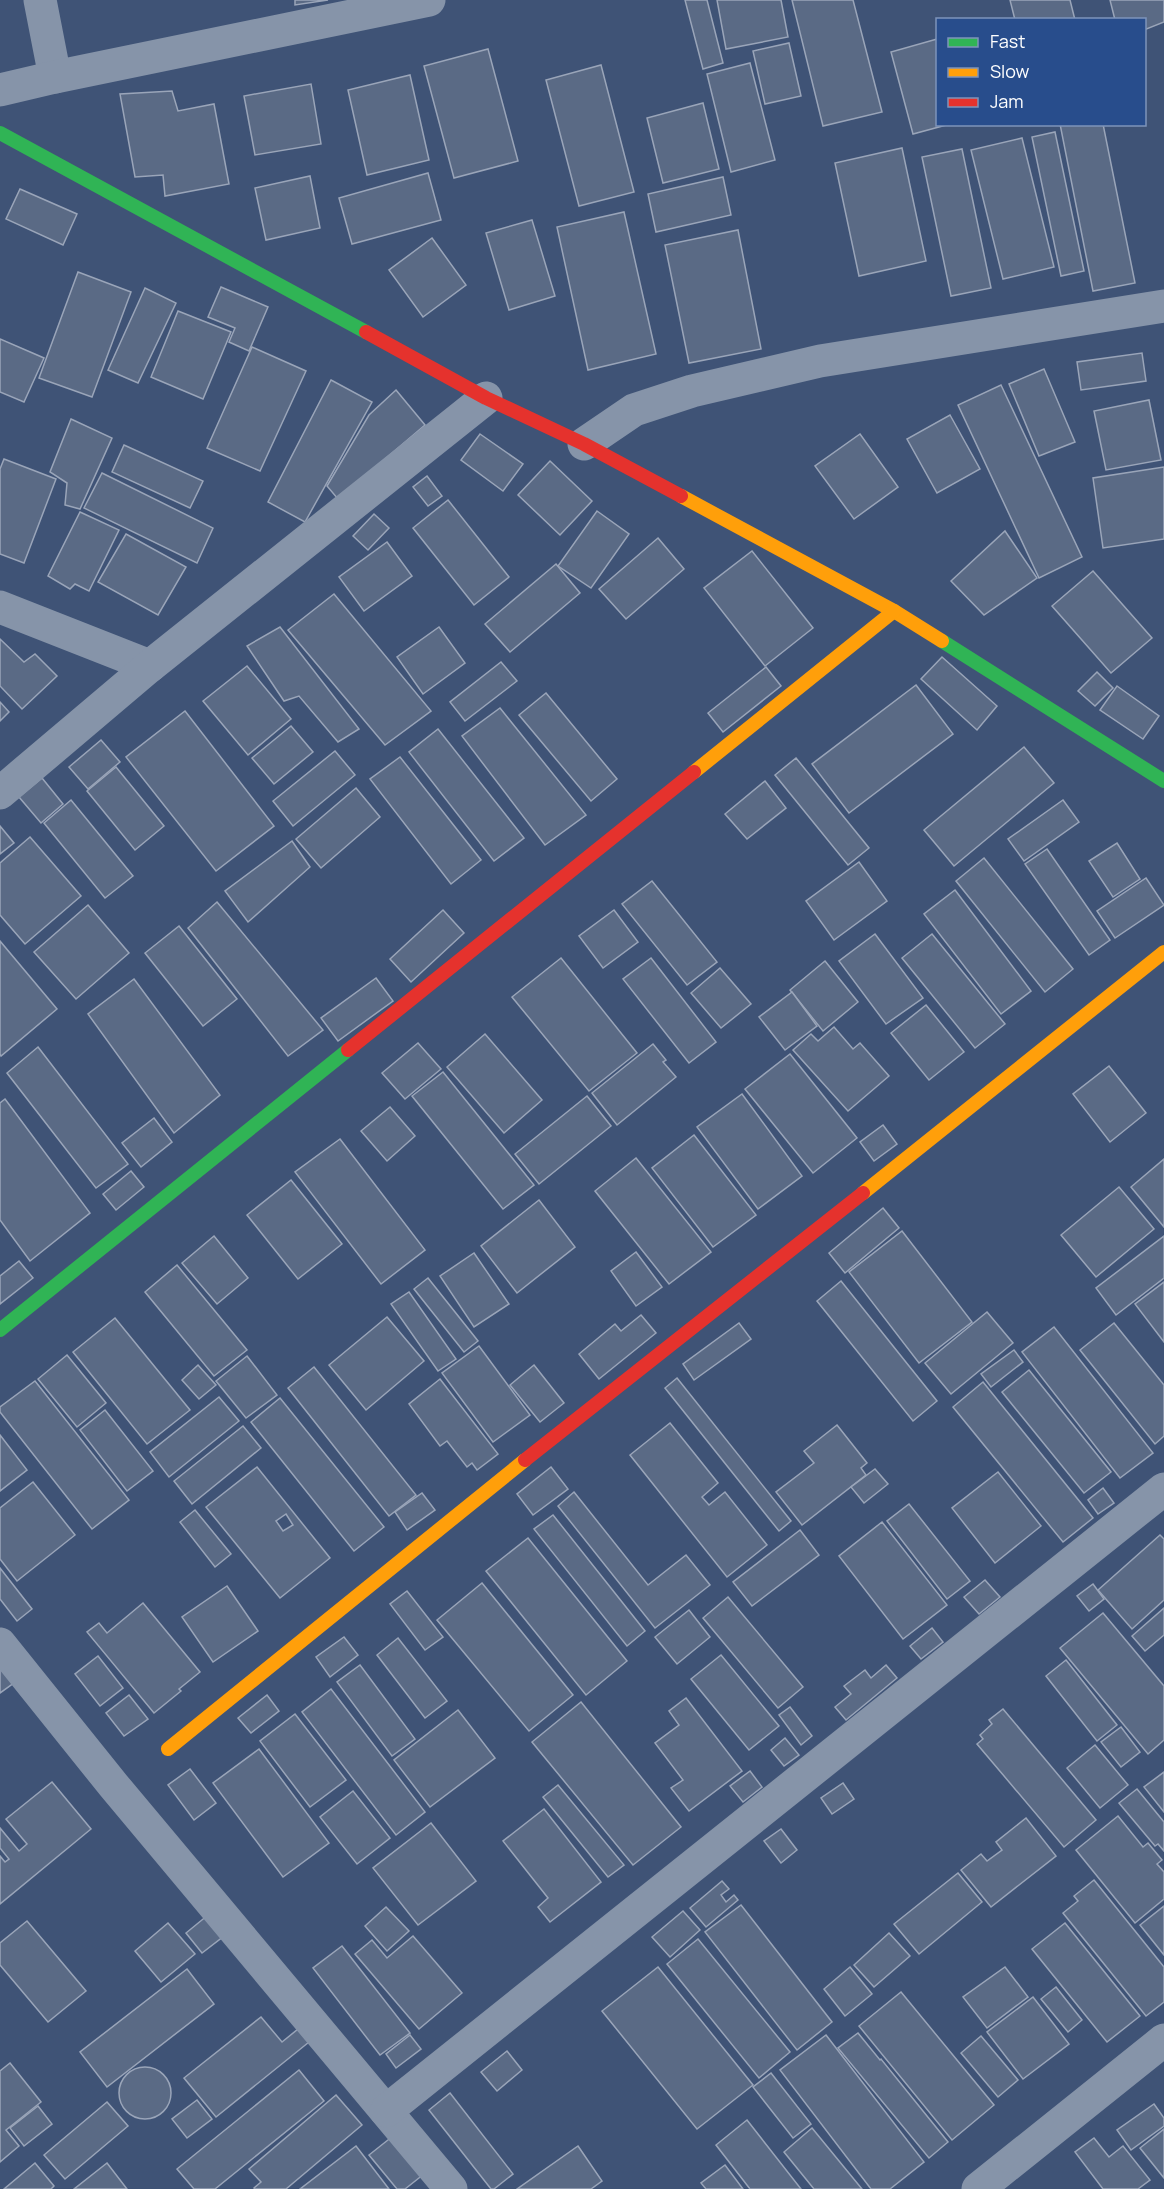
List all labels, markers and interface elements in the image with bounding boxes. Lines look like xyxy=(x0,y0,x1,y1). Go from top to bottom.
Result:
legend xyxy=(936,18,1146,126)
text: Fast xyxy=(990,29,1025,53)
text: Slow xyxy=(990,59,1030,83)
text: Jam xyxy=(990,89,1024,113)

